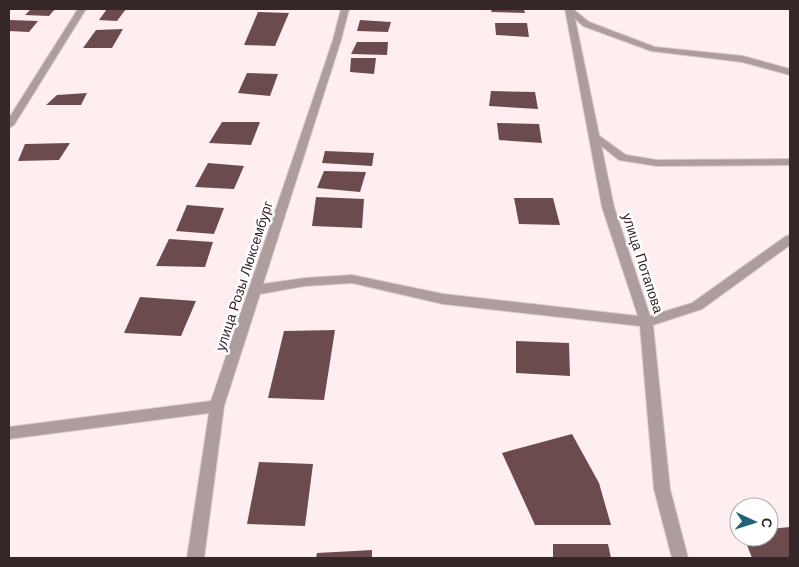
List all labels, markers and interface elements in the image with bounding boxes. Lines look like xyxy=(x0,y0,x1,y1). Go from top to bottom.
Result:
street label: улица Розы Люксембург xyxy=(212,199,276,353)
street label: улица Потапова xyxy=(619,211,667,315)
north arrow xyxy=(729,497,779,547)
text: С xyxy=(759,517,775,529)

